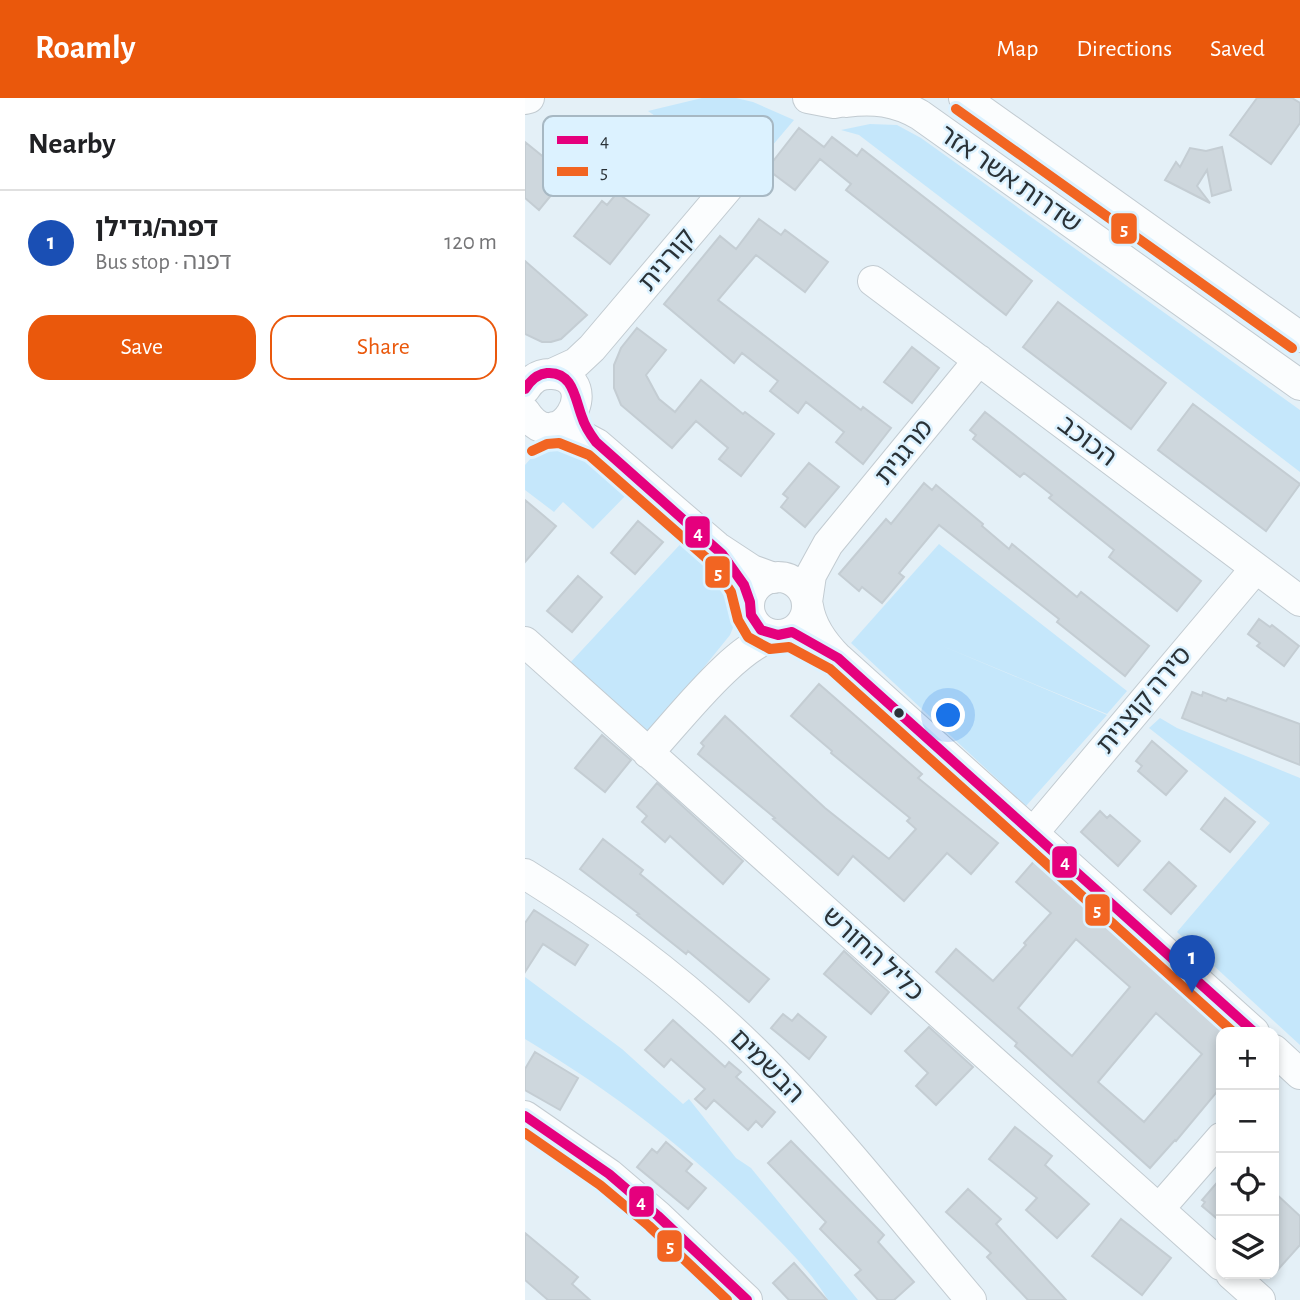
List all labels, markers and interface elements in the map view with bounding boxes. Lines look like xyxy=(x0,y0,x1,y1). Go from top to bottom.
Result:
text: Roamly xyxy=(35,32,135,65)
text: Map xyxy=(996,37,1038,61)
text: Directions xyxy=(1076,37,1172,61)
text: Saved xyxy=(1210,37,1265,61)
legend xyxy=(543,116,773,196)
street label: שדרות אשר אזר xyxy=(934,120,1086,238)
text: Nearby xyxy=(28,129,116,159)
text: 4 xyxy=(600,132,609,151)
text: 5 xyxy=(600,163,608,182)
line badge: 5 xyxy=(1110,212,1138,245)
text: דפנה/גדילן xyxy=(95,215,218,241)
text: 5 xyxy=(1120,220,1128,239)
street label: קורנית xyxy=(634,224,700,296)
text: 1 xyxy=(47,231,55,254)
text: 120 m xyxy=(444,231,497,254)
text: Bus stop · דפנה xyxy=(95,251,231,274)
button: Save xyxy=(28,315,256,380)
button: Share xyxy=(270,315,497,380)
street label: הכוכב xyxy=(1053,411,1121,471)
street label: מרגנית xyxy=(870,415,938,489)
line badge: 4 xyxy=(684,515,711,549)
text: 4 xyxy=(693,524,703,543)
line badge: 5 xyxy=(704,555,731,589)
text: 5 xyxy=(714,564,722,583)
street label: סירה קוצנית xyxy=(1092,641,1196,759)
your location xyxy=(931,698,965,732)
unlabelled marker xyxy=(892,706,906,720)
line badge: 4 xyxy=(1051,845,1078,879)
text: 4 xyxy=(1060,853,1070,872)
line badge: 5 xyxy=(1084,893,1111,927)
text: 5 xyxy=(1093,901,1101,920)
street label: כליל החורש xyxy=(817,902,929,1006)
pin: 1 xyxy=(1169,935,1215,993)
street label: הבשמים xyxy=(725,1024,809,1108)
map controls xyxy=(1216,1027,1279,1279)
button: + xyxy=(1216,1027,1279,1090)
button: − xyxy=(1216,1090,1279,1153)
button: locate xyxy=(1216,1153,1279,1216)
line badge: 4 xyxy=(628,1185,655,1218)
text: 4 xyxy=(636,1193,646,1212)
button: layers xyxy=(1216,1216,1279,1279)
line badge: 5 xyxy=(656,1229,683,1263)
text: 5 xyxy=(666,1237,674,1256)

